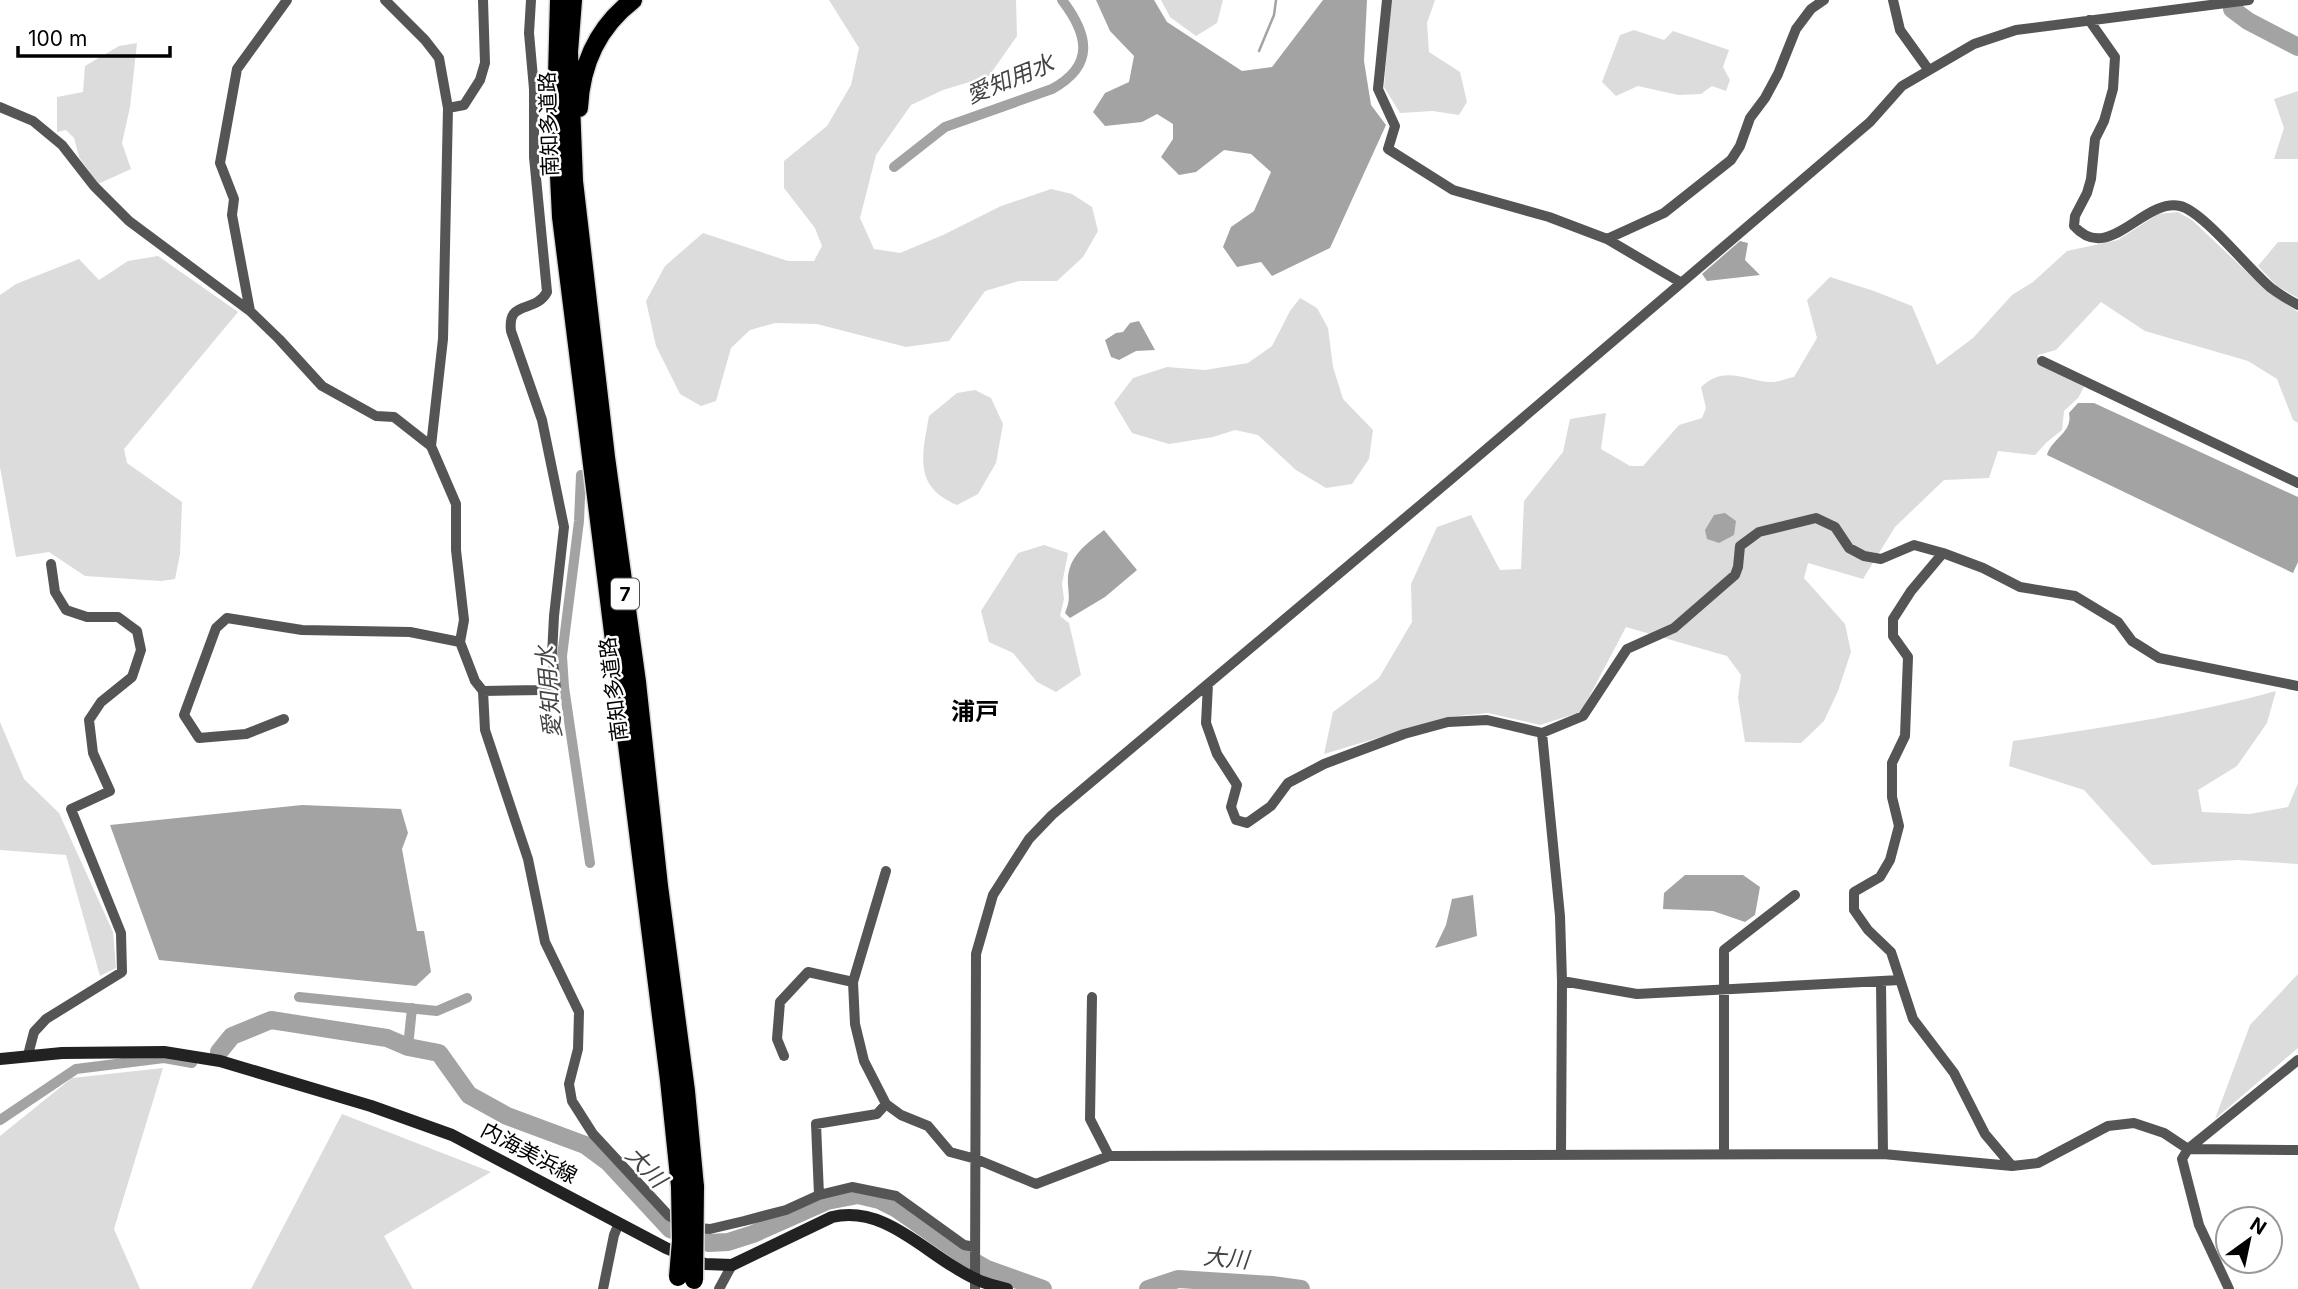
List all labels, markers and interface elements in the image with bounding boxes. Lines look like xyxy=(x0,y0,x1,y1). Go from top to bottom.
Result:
scale bar xyxy=(18,14,170,58)
text: 100 m xyxy=(28,26,87,51)
water label: 愛知用水 xyxy=(962,48,1061,109)
street label: 南知多道路 xyxy=(534,71,563,177)
road number: 7 xyxy=(611,579,639,610)
street label: 南知多道路 xyxy=(595,635,632,743)
water label: 愛知用水 xyxy=(531,642,567,739)
district label: 浦戸 xyxy=(951,697,999,726)
street label: 内海美浜線 xyxy=(477,1117,581,1188)
water label: 大川 xyxy=(620,1141,674,1195)
north arrow xyxy=(2214,1205,2284,1275)
text: N xyxy=(2246,1213,2270,1240)
water label: 大川 xyxy=(1202,1242,1253,1274)

